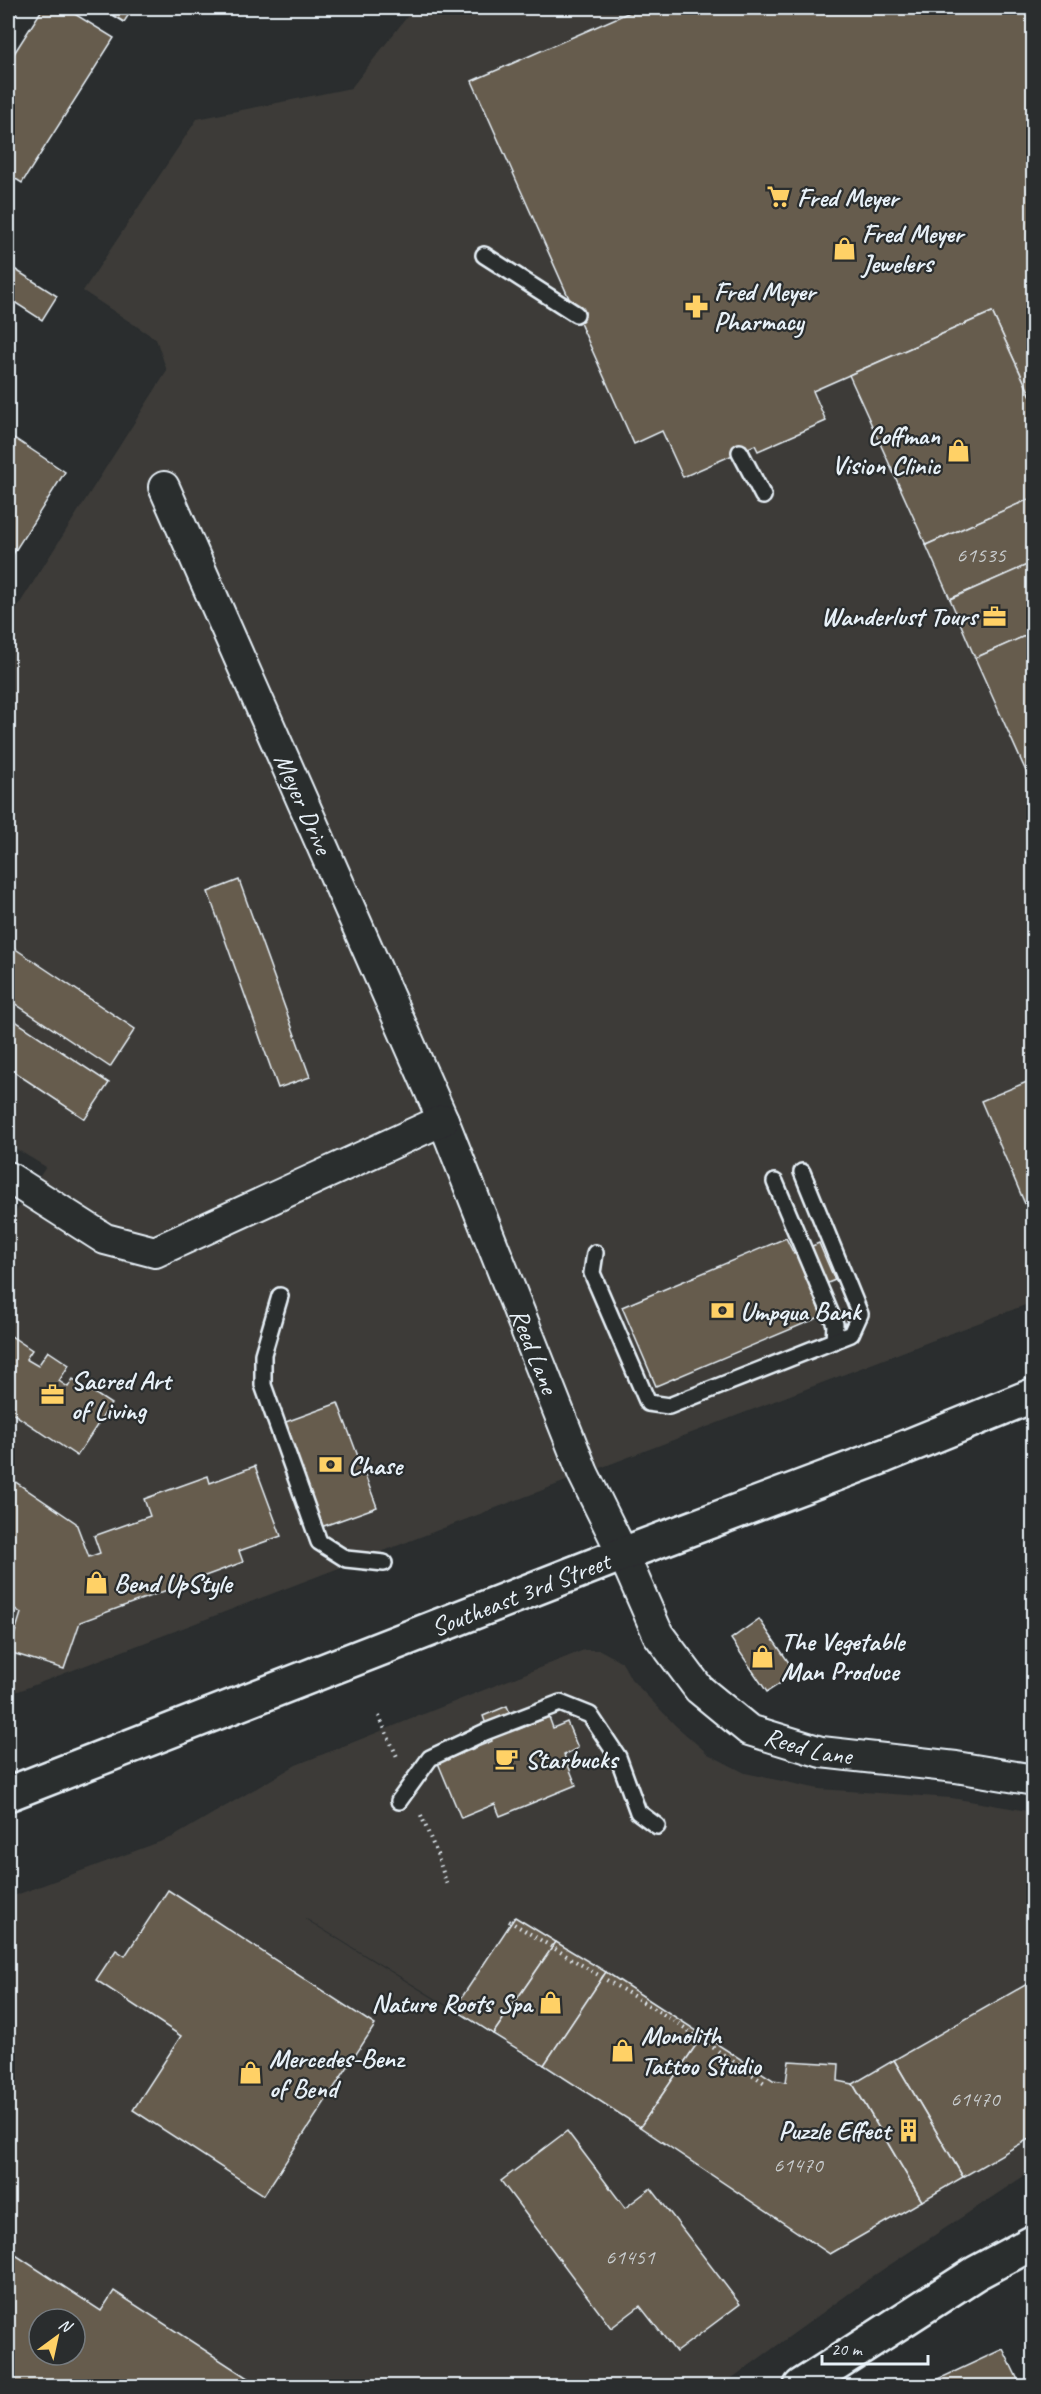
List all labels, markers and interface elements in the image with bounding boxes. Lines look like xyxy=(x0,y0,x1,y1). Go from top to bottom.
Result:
place label: Fred Meyer xyxy=(797,181,901,214)
supermarket icon: Fred Meyer xyxy=(766,184,792,210)
place label: Fred Meyer Jewelers xyxy=(860,217,966,280)
shop icon: Fred Meyer Jewelers xyxy=(831,235,857,261)
place label: Fred Meyer Pharmacy xyxy=(714,275,818,338)
pharmacy icon: Fred Meyer Pharmacy xyxy=(683,293,709,319)
place label: Coffman Vision Clinic xyxy=(832,419,942,482)
shop icon: Coffman Vision Clinic xyxy=(945,437,971,463)
house number: 61535 xyxy=(956,541,1007,569)
place label: Wanderlust Tours xyxy=(821,600,980,633)
office icon: Wanderlust Tours xyxy=(982,603,1008,629)
street label: Meyer Drive xyxy=(267,748,341,862)
place label: Umpqua Bank xyxy=(740,1295,863,1328)
bank icon: Umpqua Bank xyxy=(709,1298,735,1324)
street label: Reed Lane xyxy=(502,1303,567,1401)
place label: Sacred Art of Living xyxy=(71,1364,174,1427)
office icon: Sacred Art of Living xyxy=(40,1382,66,1408)
place label: Chase xyxy=(348,1449,404,1482)
bank icon: Chase xyxy=(317,1452,343,1478)
street label: Southeast 3rd Street xyxy=(427,1544,617,1644)
place label: Bend UpStyle xyxy=(114,1567,234,1600)
shop icon: Bend UpStyle xyxy=(83,1570,109,1596)
place label: The Vegetable Man Produce xyxy=(781,1625,907,1688)
shop icon: The Vegetable Man Produce xyxy=(750,1643,776,1669)
street label: Reed Lane xyxy=(760,1720,856,1773)
place label: Starbucks xyxy=(525,1743,620,1776)
cafe icon: Starbucks xyxy=(494,1746,520,1772)
place label: Nature Roots Spa xyxy=(371,1987,534,2020)
shop icon: Nature Roots Spa xyxy=(537,1990,563,2016)
place label: Monolith Tattoo Studio xyxy=(641,2019,762,2082)
shop icon: Monolith Tattoo Studio xyxy=(610,2037,636,2063)
place label: Mercedes-Benz of Bend xyxy=(269,2042,406,2105)
shop icon: Mercedes-Benz of Bend xyxy=(238,2060,264,2086)
house number: 61470 xyxy=(950,2085,1002,2113)
place label: Puzzle Effect xyxy=(779,2114,893,2147)
building icon: Puzzle Effect xyxy=(895,2117,921,2143)
house number: 61470 xyxy=(773,2151,825,2179)
house number: 61451 xyxy=(605,2243,656,2271)
north arrow xyxy=(27,2307,87,2367)
text: N xyxy=(55,2314,77,2338)
scale bar xyxy=(822,2328,928,2366)
text: 20 m xyxy=(831,2338,864,2360)

